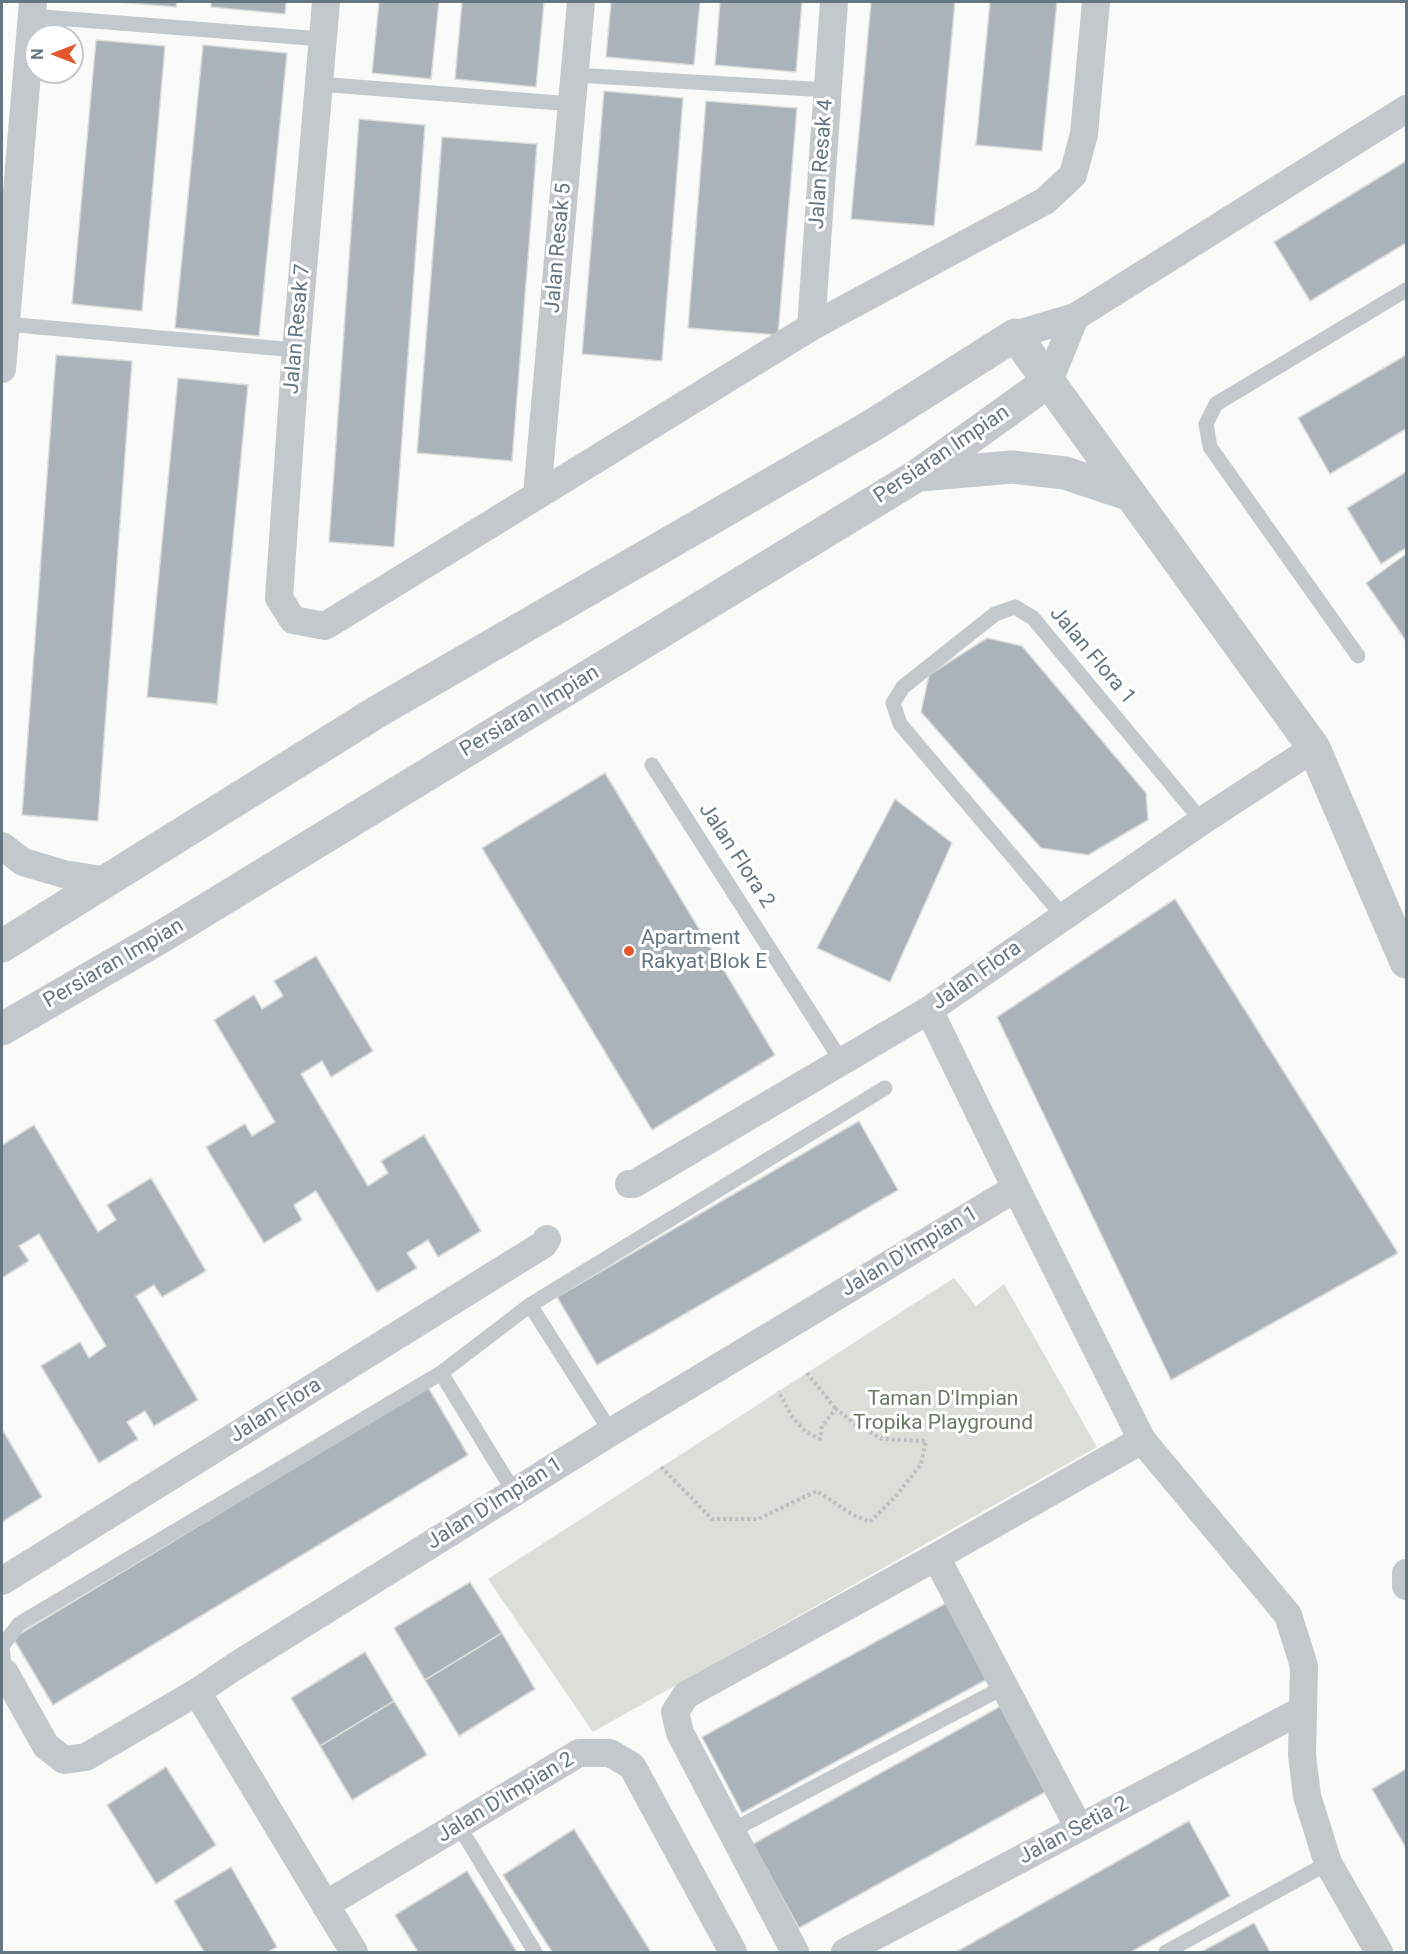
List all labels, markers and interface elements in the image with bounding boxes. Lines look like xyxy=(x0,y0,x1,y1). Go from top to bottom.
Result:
north arrow xyxy=(24,24,84,84)
text: N xyxy=(28,48,47,60)
street label: Jalan Resak 4 xyxy=(805,98,839,230)
street label: Jalan Resak 5 xyxy=(541,182,577,314)
street label: Jalan Resak 7 xyxy=(280,263,316,395)
street label: Persiaran Impian xyxy=(870,400,1014,510)
street label: Jalan Flora 1 xyxy=(1044,602,1140,710)
street label: Persiaran Impian xyxy=(456,661,604,763)
street label: Jalan Flora 2 xyxy=(693,799,779,913)
street label: Persiaran Impian xyxy=(39,914,189,1014)
place label: Apartment Rakyat Blok E xyxy=(641,926,767,976)
street label: Jalan Flora xyxy=(928,936,1026,1016)
marker: Apartment Rakyat Blok E xyxy=(622,944,636,958)
street label: Jalan D'Impian 1 xyxy=(837,1201,983,1303)
street label: Jalan Flora xyxy=(226,1373,326,1449)
park label: Taman D'Impian Tropika Playground xyxy=(853,1387,1033,1437)
street label: Jalan D'Impian 1 xyxy=(423,1452,567,1556)
street label: Jalan D'Impian 2 xyxy=(433,1747,579,1849)
street label: Jalan Setia 2 xyxy=(1015,1792,1133,1870)

